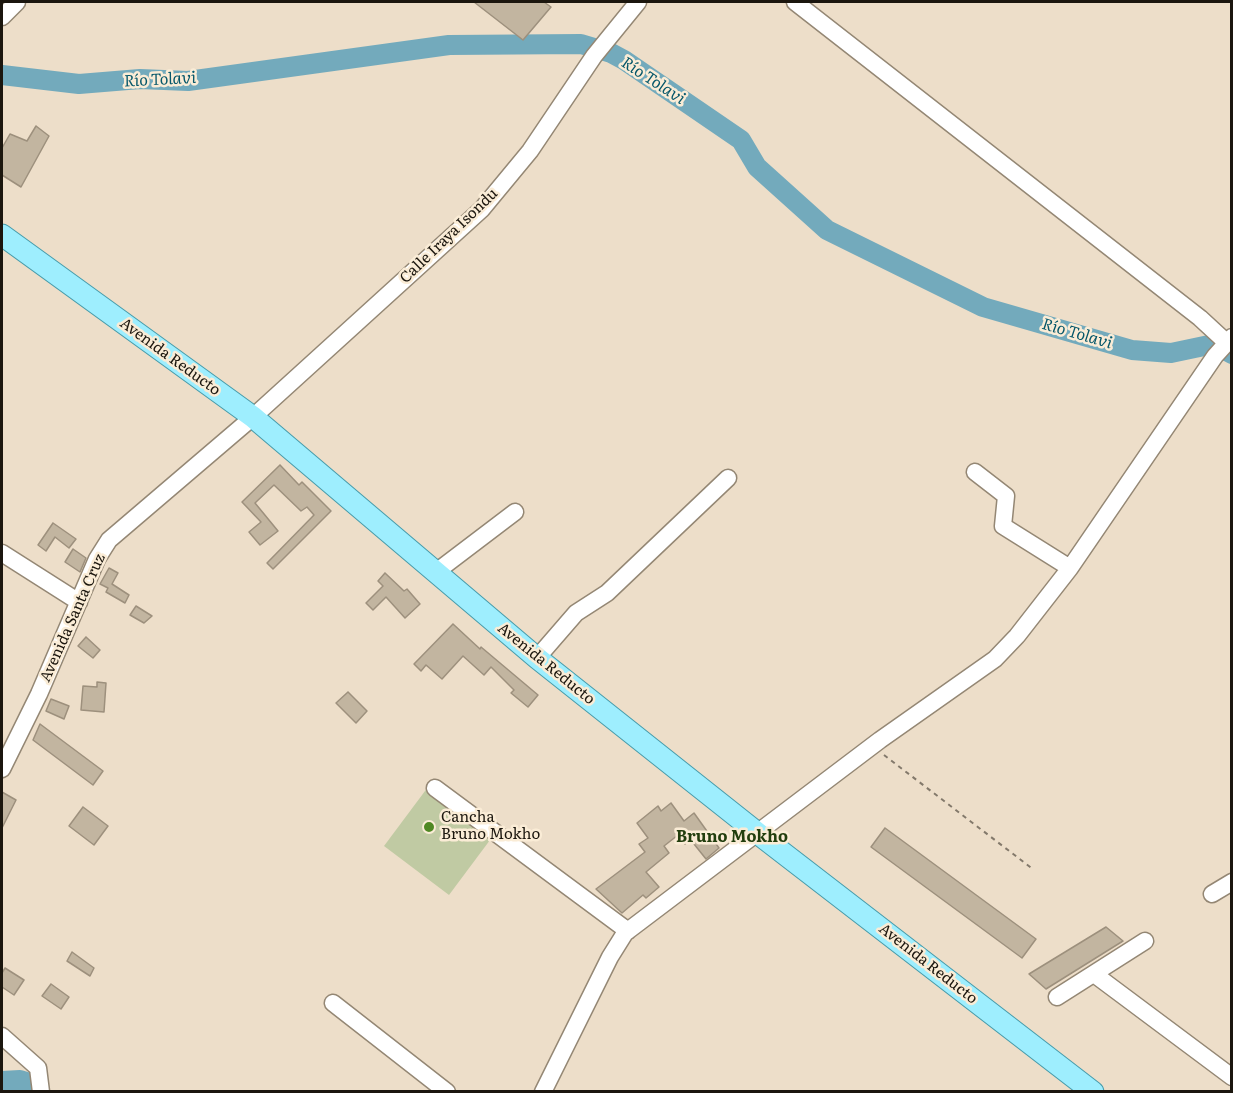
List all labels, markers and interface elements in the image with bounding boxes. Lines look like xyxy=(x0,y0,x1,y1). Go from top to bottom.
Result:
water label: Río Tolavi xyxy=(618,53,688,109)
water label: Río Tolavi xyxy=(123,69,197,91)
street label: Calle Iraya Isondu xyxy=(396,185,502,287)
street label: Avenida Reducto xyxy=(116,314,224,400)
water label: Río Tolavi xyxy=(1040,315,1114,353)
street label: Avenida Santa Cruz xyxy=(37,551,109,685)
street label: Avenida Reducto xyxy=(494,619,598,709)
place label: Cancha Bruno Mokho xyxy=(441,809,540,844)
marker: Cancha Bruno Mokho xyxy=(422,820,436,834)
district label: Bruno Mokho xyxy=(676,827,788,847)
street label: Avenida Reducto xyxy=(875,920,981,1008)

